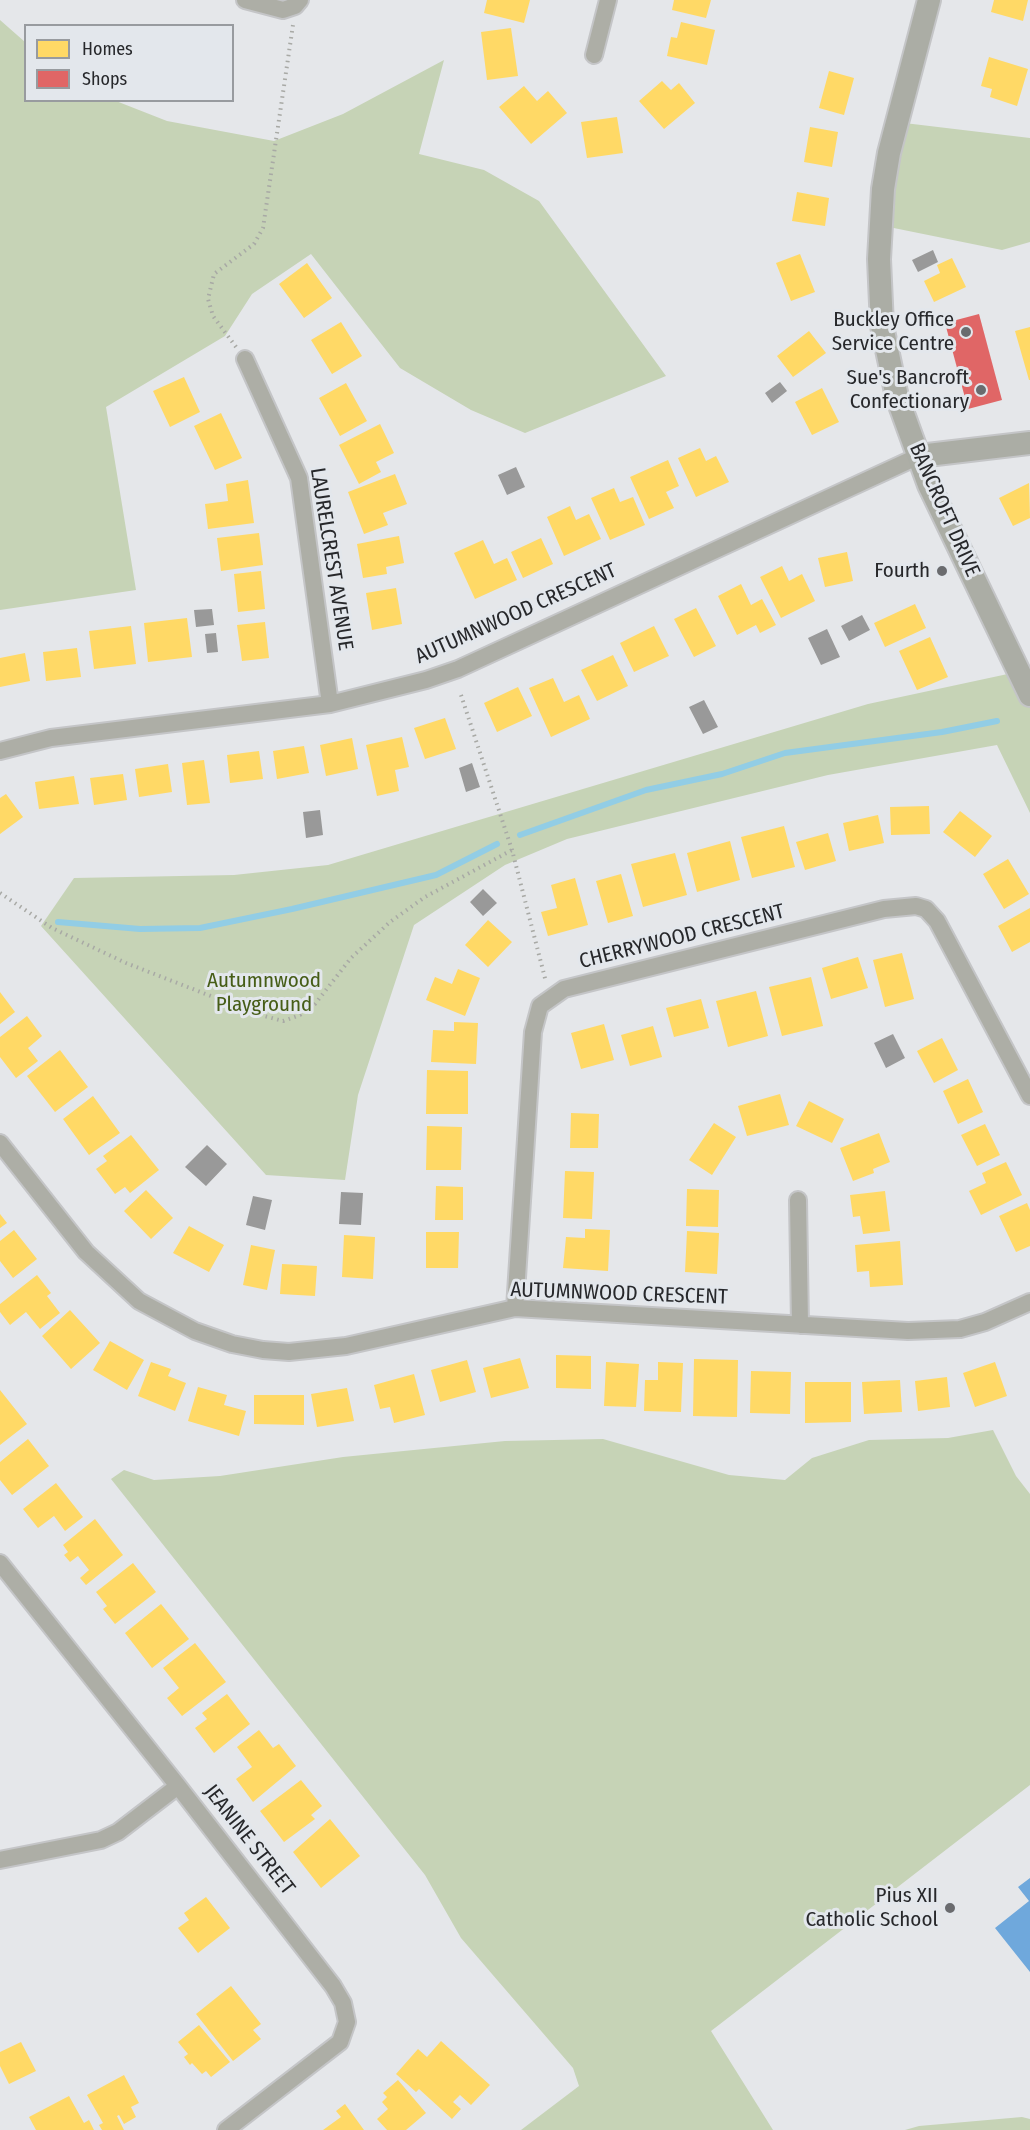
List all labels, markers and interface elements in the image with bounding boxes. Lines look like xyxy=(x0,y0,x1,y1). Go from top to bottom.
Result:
legend xyxy=(24,24,234,102)
text: Homes xyxy=(82,38,133,60)
text: Shops xyxy=(82,68,127,90)
place label: Buckley Office Service Centre xyxy=(832,307,954,357)
marker: Buckley Office Service Centre xyxy=(959,325,973,339)
place label: Sue's Bancroft Confectionary xyxy=(847,365,969,415)
marker: Sue's Bancroft Confectionary xyxy=(974,383,988,397)
street label: BANCROFT DRIVE xyxy=(903,439,985,581)
street label: LAURELCREST AVENUE xyxy=(304,466,358,652)
street label: AUTUMNWOOD CRESCENT xyxy=(412,558,620,670)
place label: Fourth xyxy=(874,558,930,584)
marker: Fourth xyxy=(935,564,949,578)
street label: CHERRYWOOD CRESCENT xyxy=(577,899,787,975)
park label: Autumnwood Playground xyxy=(207,968,321,1018)
street label: AUTUMNWOOD CRESCENT xyxy=(510,1278,728,1310)
street label: JEANINE STREET xyxy=(198,1780,300,1900)
place label: Pius XII Catholic School xyxy=(805,1883,938,1933)
marker: Pius XII Catholic School xyxy=(943,1901,957,1915)

